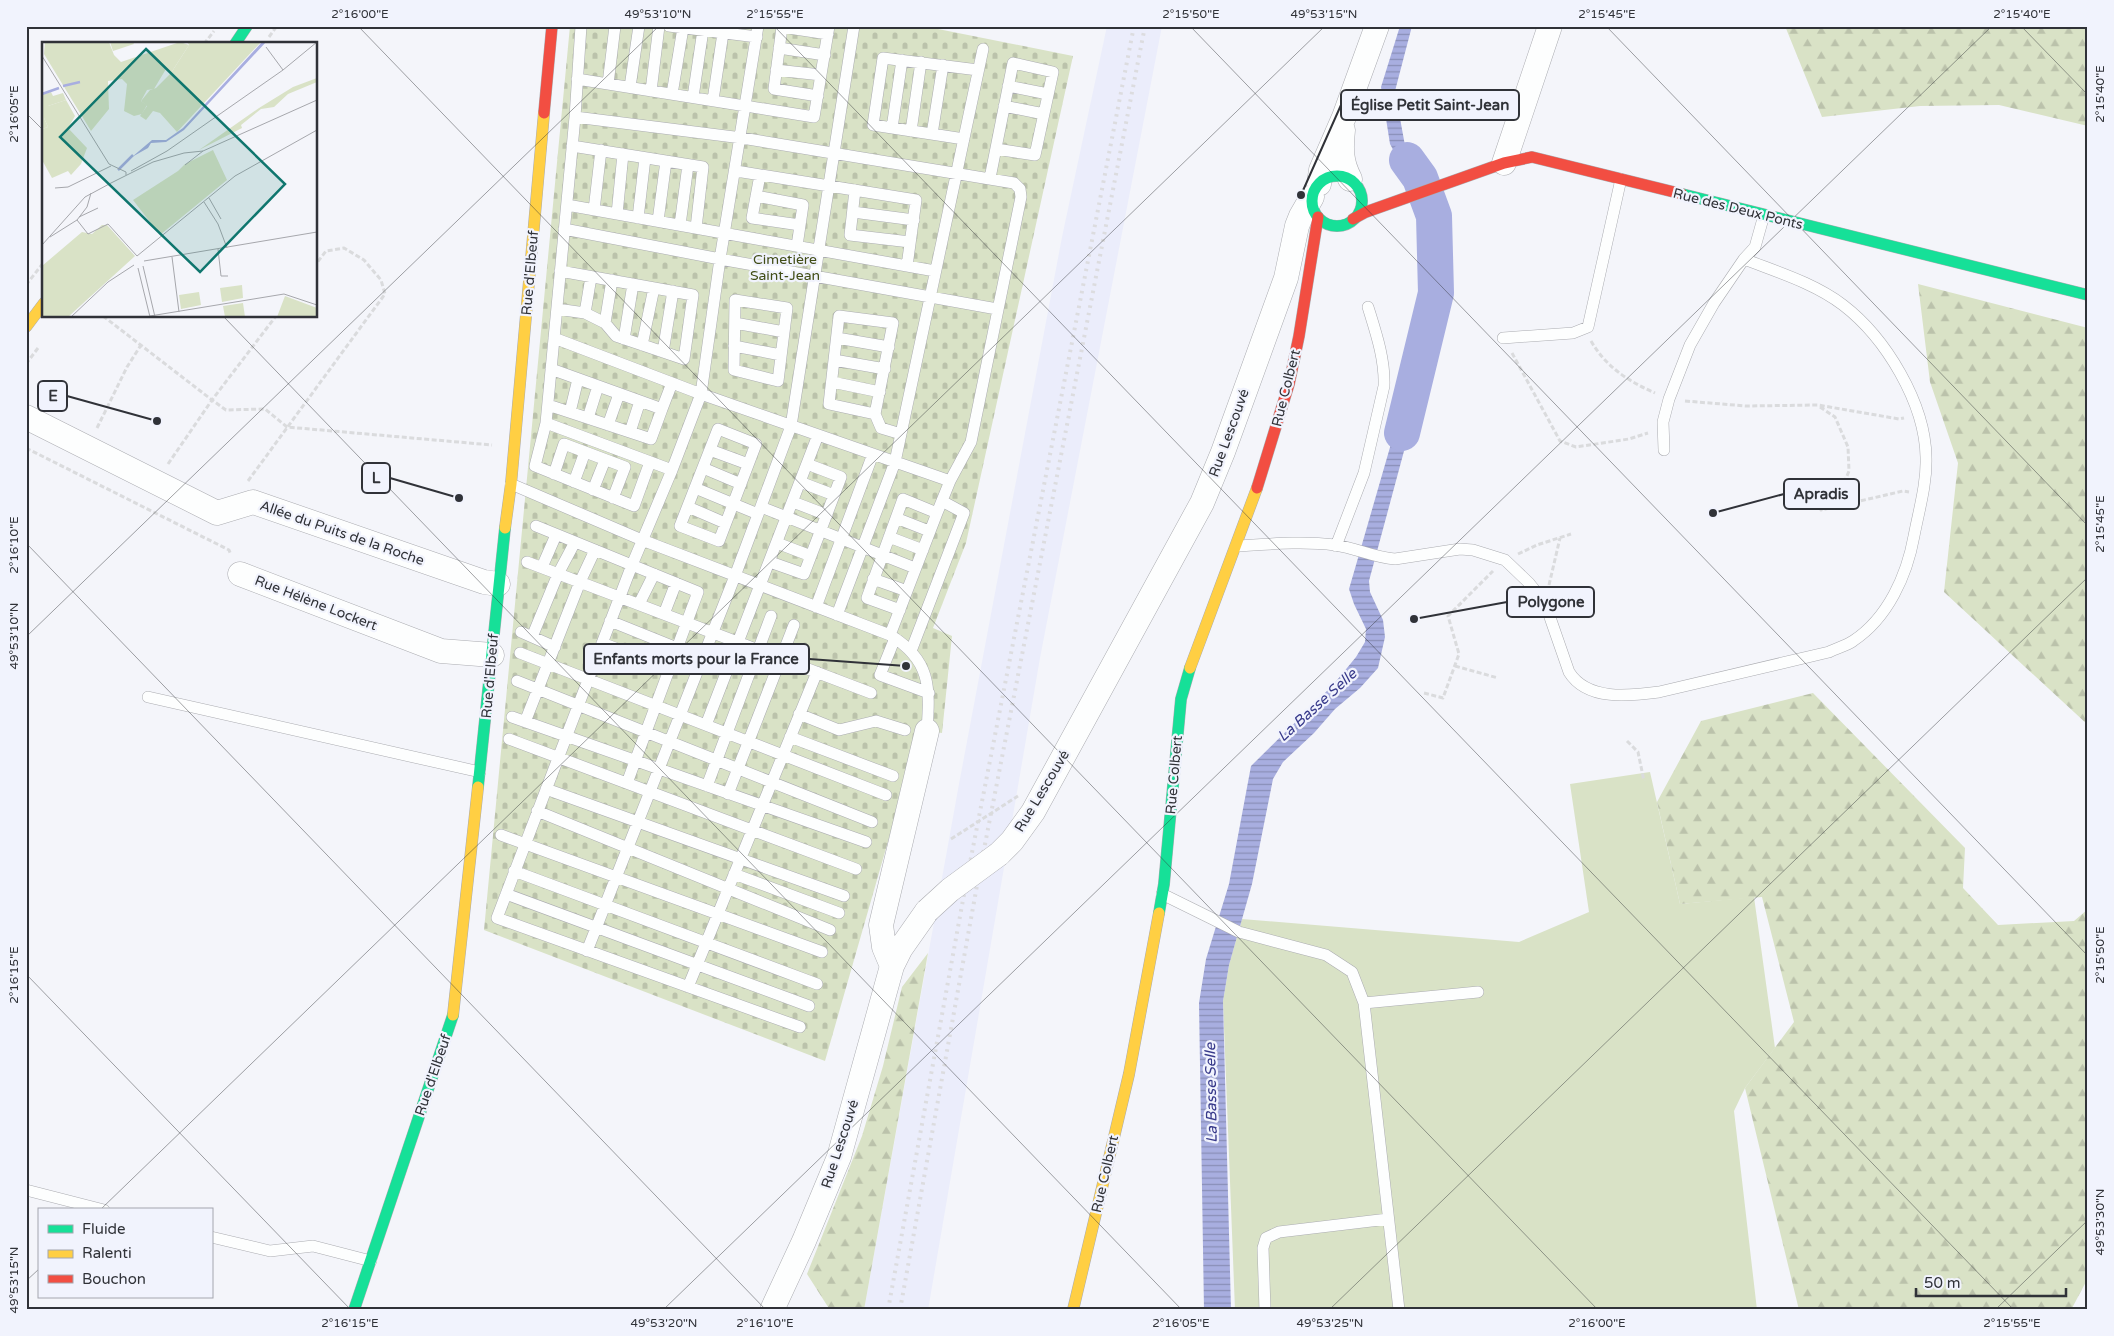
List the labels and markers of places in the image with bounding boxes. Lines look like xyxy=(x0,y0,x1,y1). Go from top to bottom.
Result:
callout: Église Petit Saint-Jean xyxy=(1341,90,1519,120)
callout: E xyxy=(38,381,67,411)
callout: L xyxy=(362,463,390,493)
callout: Apradis xyxy=(1784,479,1859,509)
callout: Polygone xyxy=(1507,587,1594,617)
callout: Enfants morts pour la France xyxy=(584,644,809,674)

